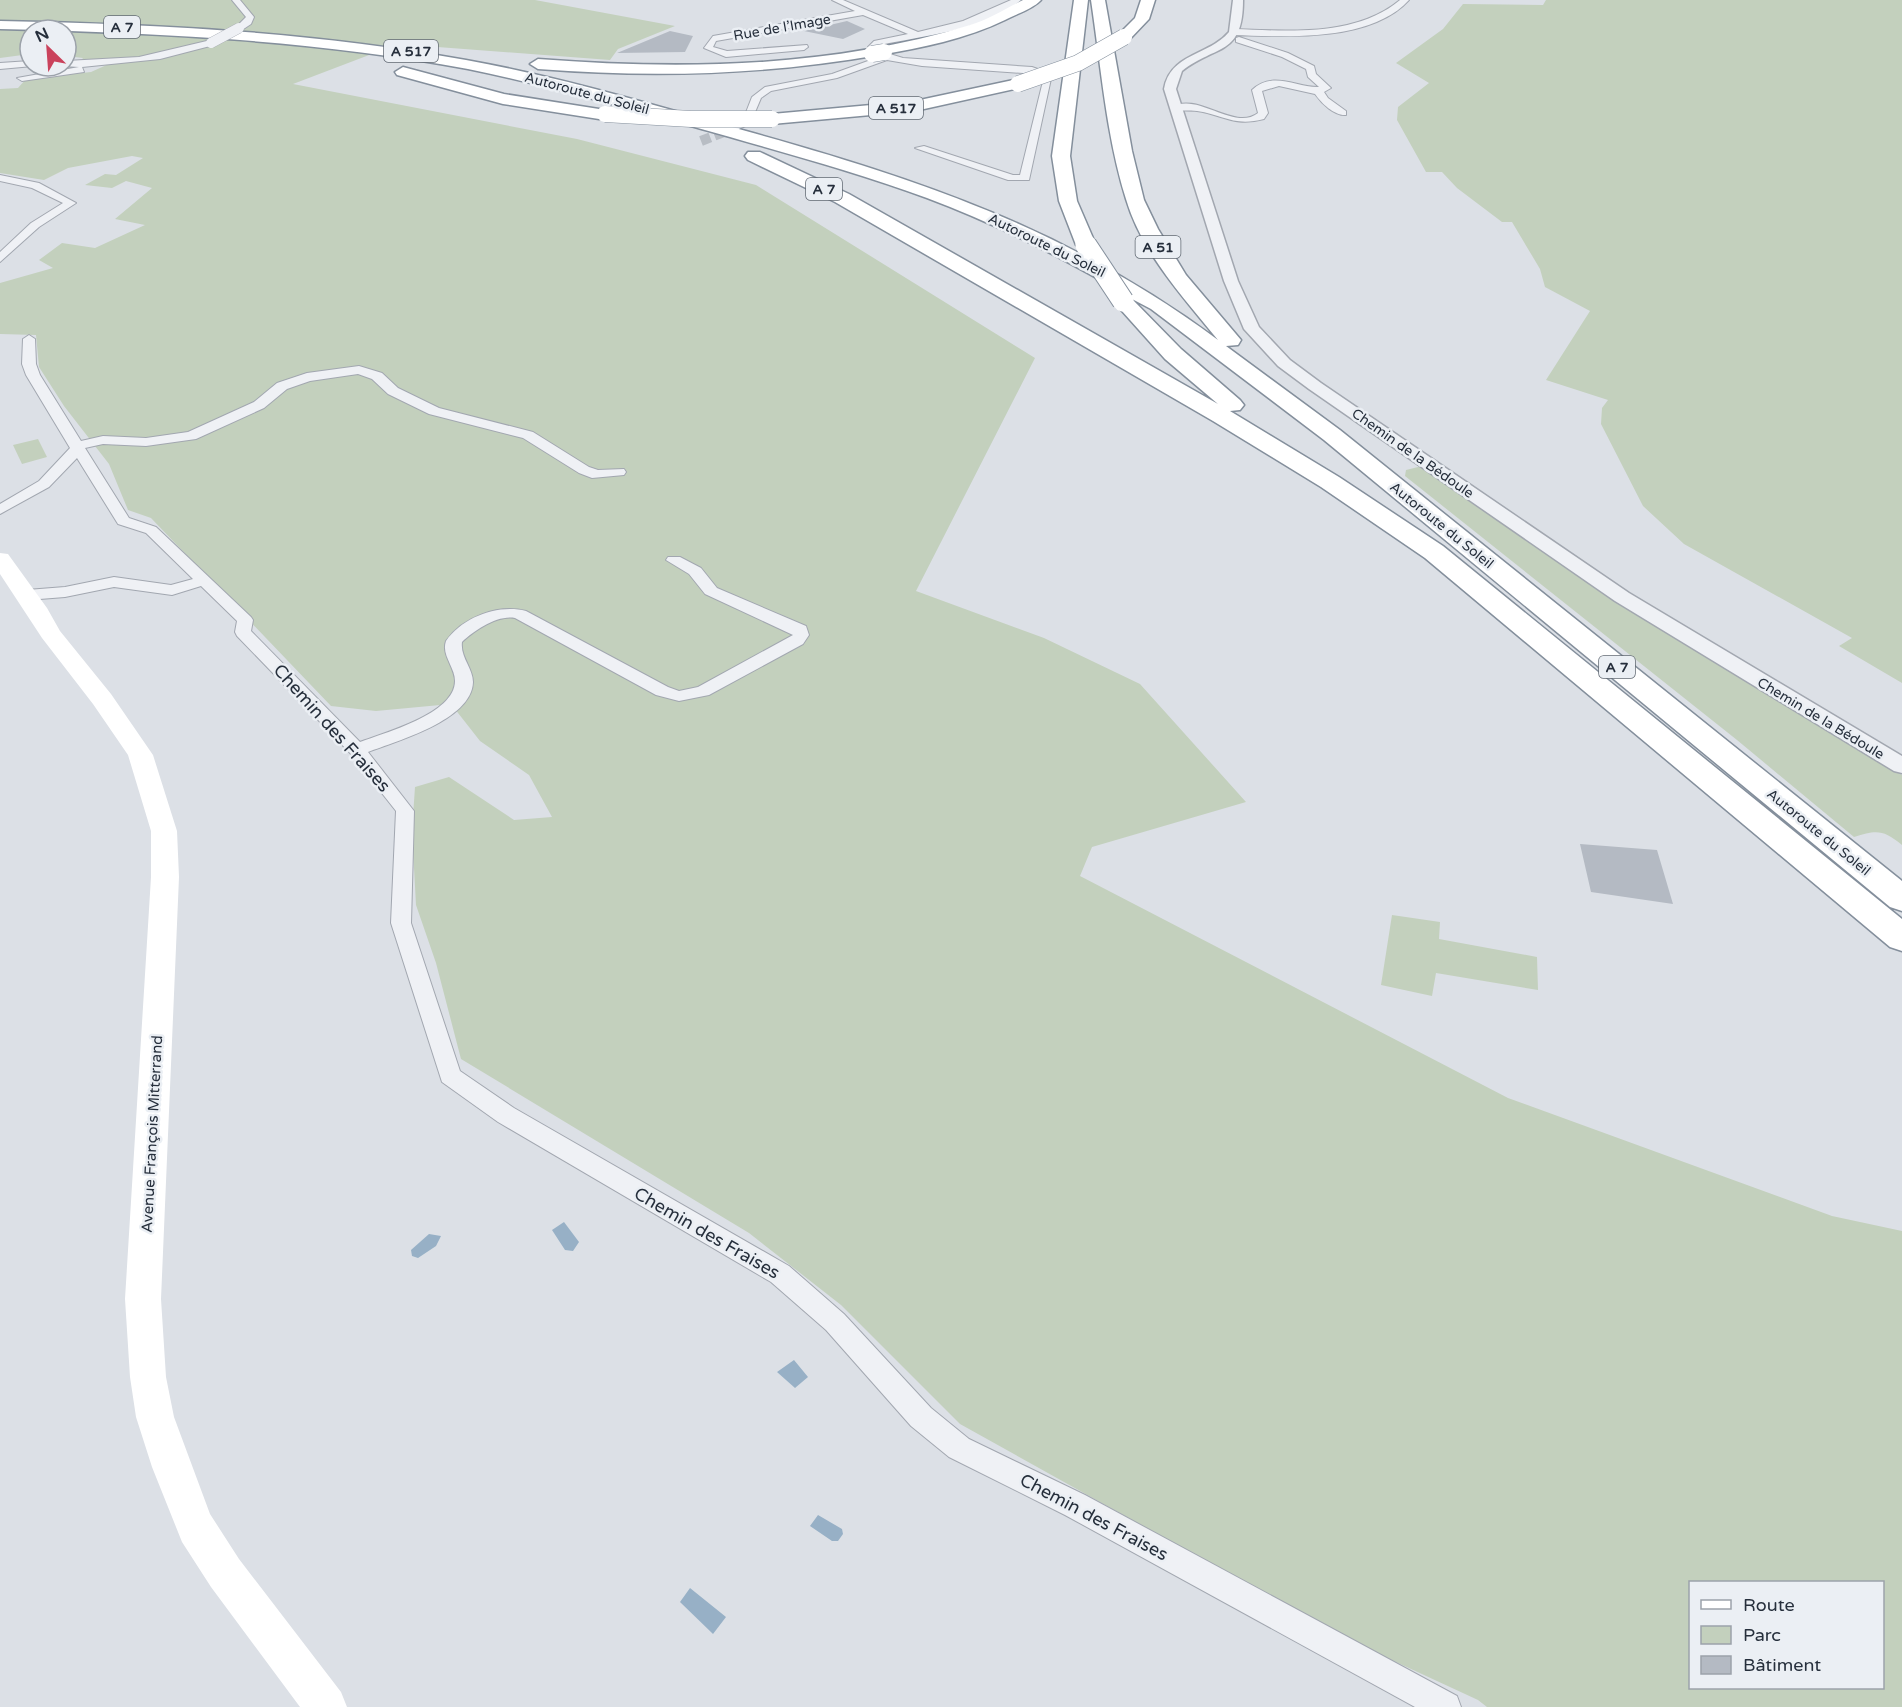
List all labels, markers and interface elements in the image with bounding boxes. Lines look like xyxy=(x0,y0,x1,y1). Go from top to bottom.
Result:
street label: Rue de l’Image xyxy=(732,11,832,44)
road number: A 7 xyxy=(104,16,140,38)
north arrow xyxy=(18,18,78,78)
text: N xyxy=(32,24,52,47)
road number: A 517 xyxy=(384,40,438,62)
street label: Autoroute du Soleil xyxy=(523,69,651,118)
road number: A 517 xyxy=(869,97,923,119)
road number: A 7 xyxy=(806,178,842,200)
street label: Autoroute du Soleil xyxy=(986,210,1108,281)
road number: A 51 xyxy=(1136,236,1180,258)
street label: Chemin de la Bédoule xyxy=(1348,405,1477,502)
street label: Autoroute du Soleil xyxy=(1387,478,1497,572)
road number: A 7 xyxy=(1599,656,1635,678)
street label: Chemin des Fraises xyxy=(269,659,395,797)
street label: Chemin de la Bédoule xyxy=(1754,674,1887,763)
street label: Autoroute du Soleil xyxy=(1764,785,1874,879)
street label: Avenue François Mitterrand xyxy=(138,1035,166,1233)
street label: Chemin des Fraises xyxy=(630,1182,784,1284)
street label: Chemin des Fraises xyxy=(1016,1469,1172,1565)
legend xyxy=(1689,1581,1884,1689)
text: Route xyxy=(1743,1594,1795,1616)
text: Parc xyxy=(1743,1624,1781,1646)
text: Bâtiment xyxy=(1743,1654,1821,1676)

